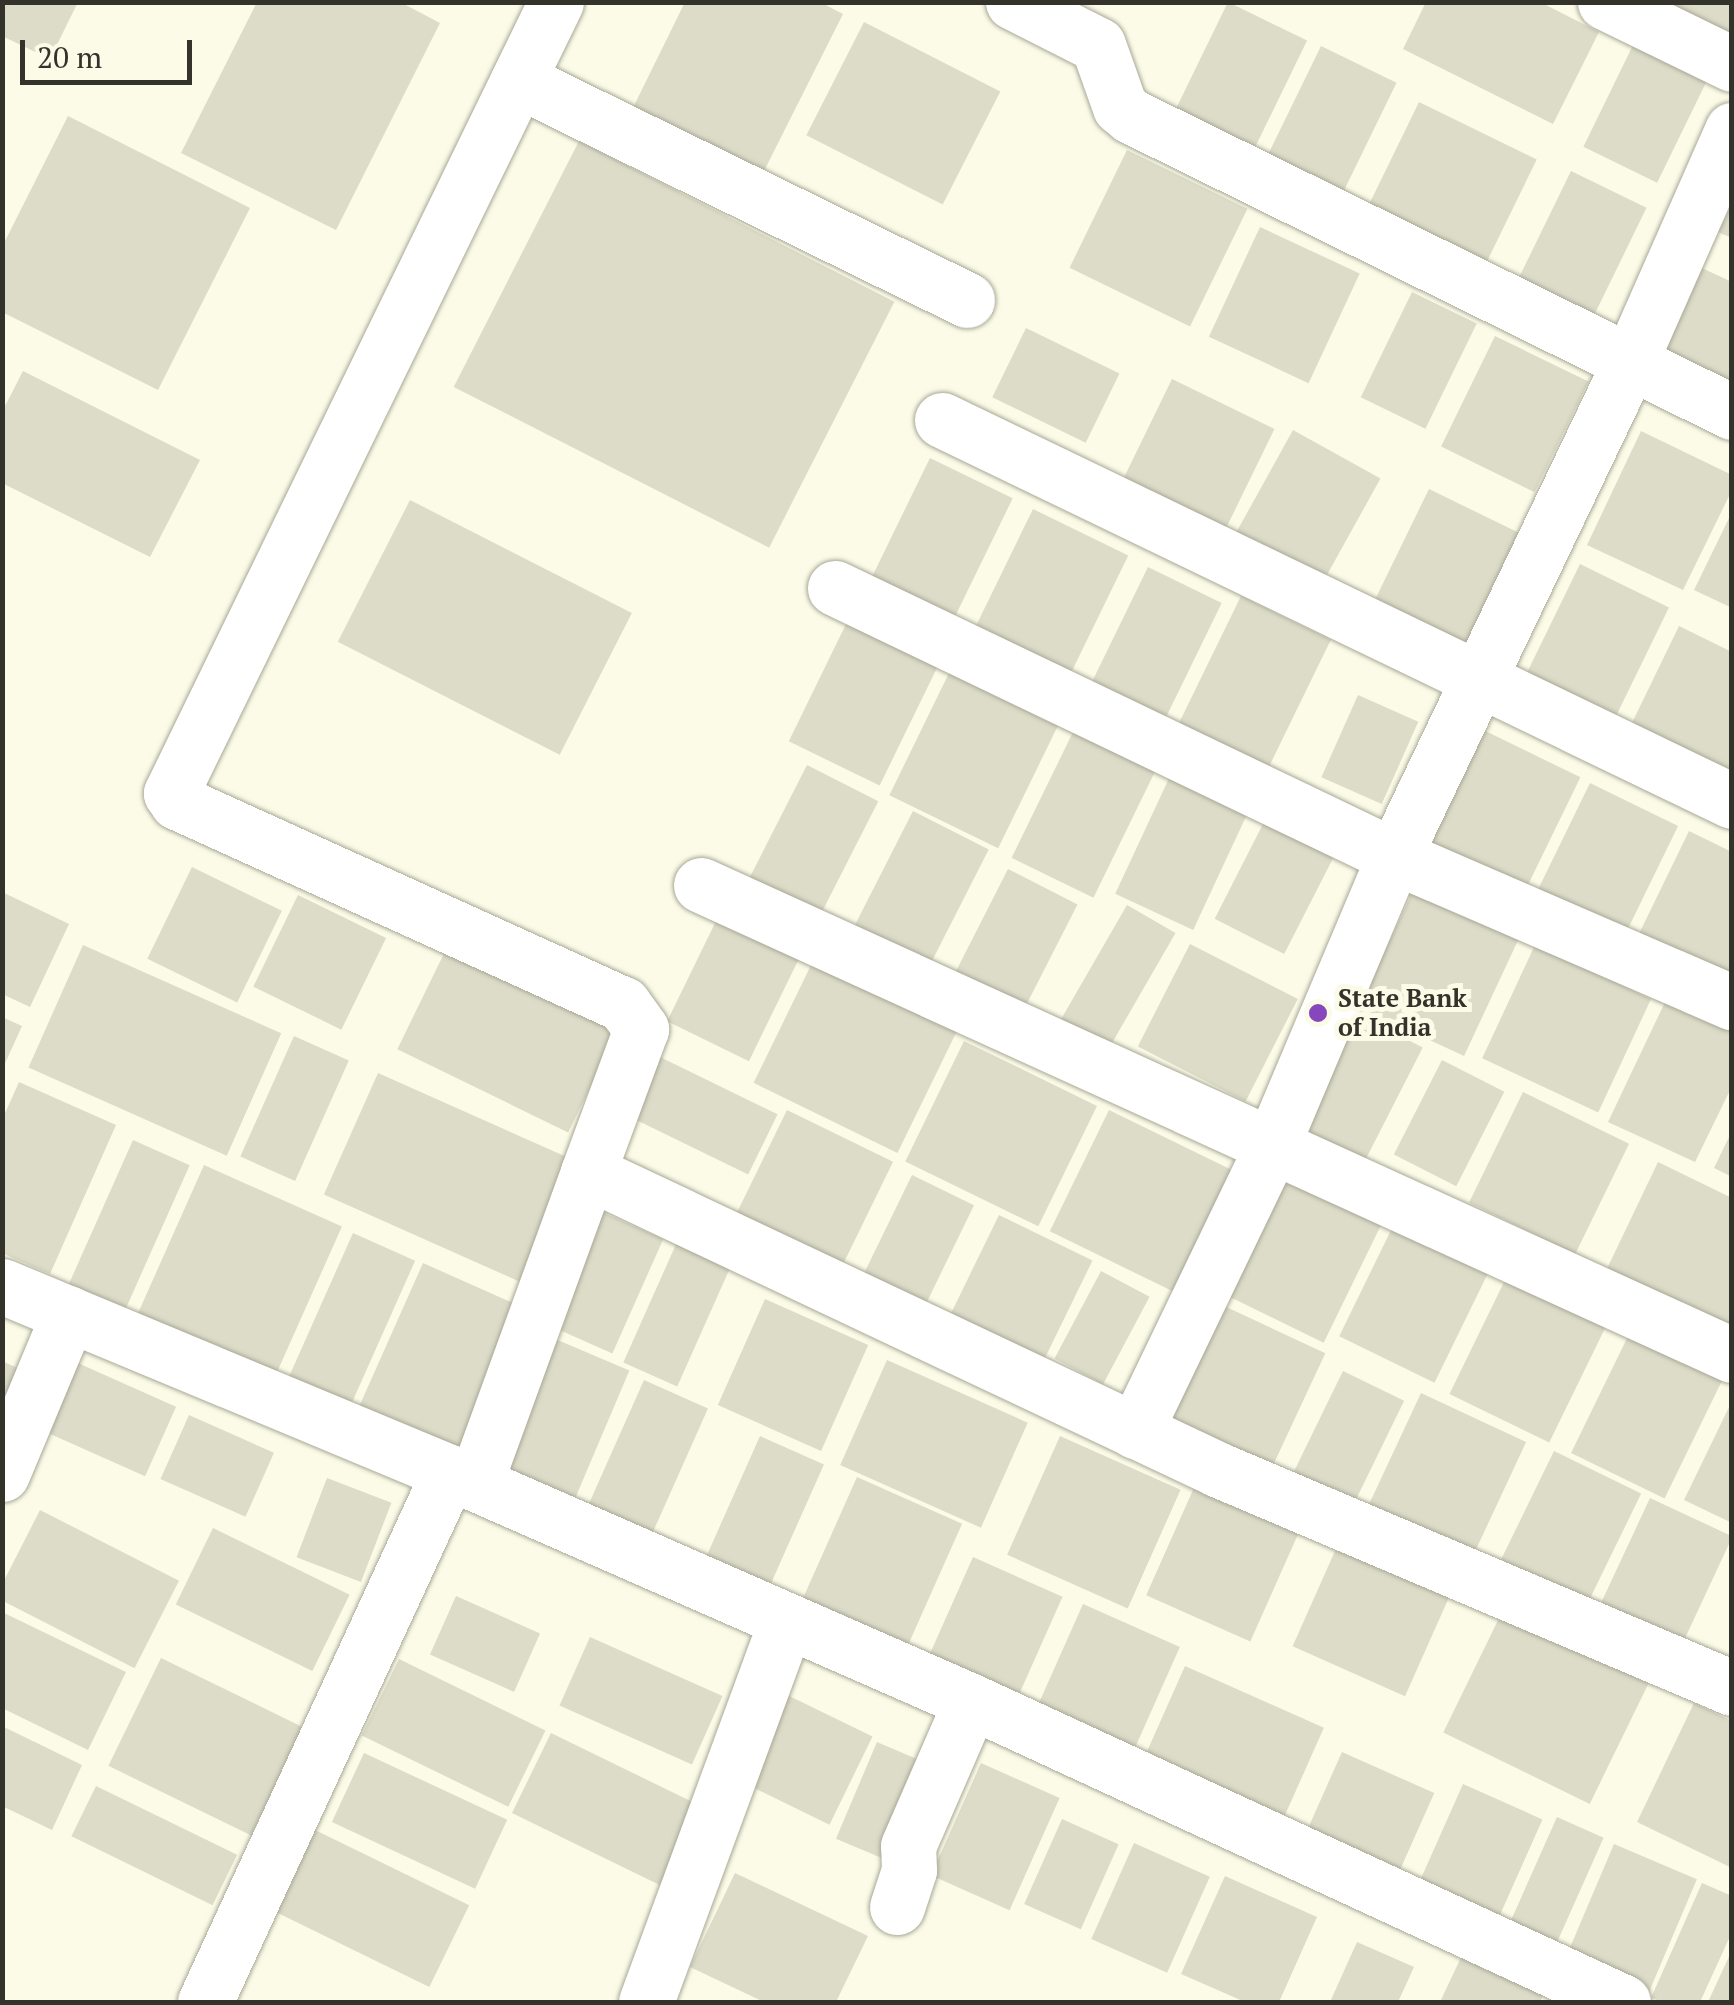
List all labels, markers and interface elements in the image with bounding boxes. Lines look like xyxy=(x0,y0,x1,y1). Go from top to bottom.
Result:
scale bar xyxy=(25,20,198,82)
text: 20 m xyxy=(37,37,102,77)
place label: State Bank of India xyxy=(1338,984,1467,1043)
marker: State Bank of India xyxy=(1307,1002,1329,1024)

